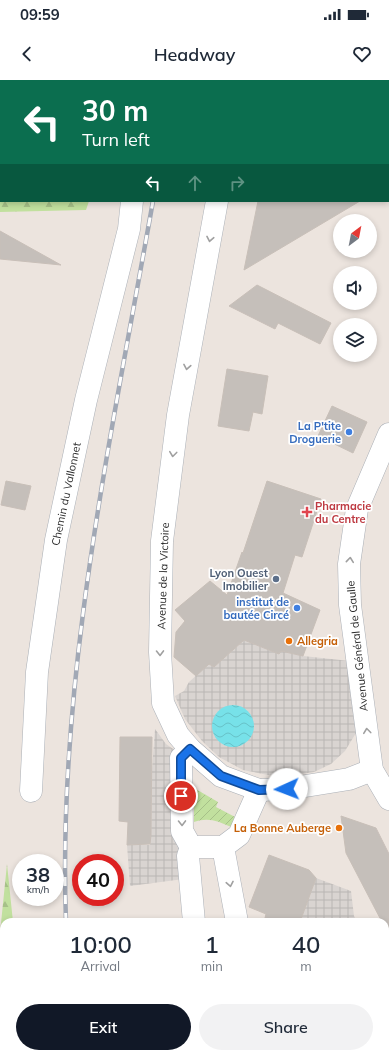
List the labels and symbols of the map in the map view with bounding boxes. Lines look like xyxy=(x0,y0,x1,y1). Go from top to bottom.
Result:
north arrow xyxy=(333,214,377,258)
one-way arrow xyxy=(206,236,214,242)
one-way arrow xyxy=(183,364,191,370)
place label: La P'tite Droguerie xyxy=(289,419,341,446)
marker: La P'tite Droguerie xyxy=(344,427,354,437)
street label: Chemin du Vallonnet xyxy=(48,441,84,547)
one-way arrow xyxy=(169,451,178,457)
place label: Pharmacie du Centre xyxy=(315,499,371,526)
marker: Pharmacie du Centre xyxy=(302,507,312,517)
street label: Avenue de la Victoire xyxy=(154,522,172,630)
one-way arrow xyxy=(345,557,354,563)
place label: Lyon Ouest Imobilier xyxy=(209,566,269,593)
marker: Lyon Ouest Imobilier xyxy=(271,574,281,584)
street label: Avenue Général de Gaulle xyxy=(343,580,371,712)
place label: institut de bautée Circé xyxy=(224,595,289,622)
marker: institut de bautée Circé xyxy=(292,603,302,613)
place label: Allegria xyxy=(297,634,338,648)
marker: Allegria xyxy=(284,636,294,646)
one-way arrow xyxy=(156,650,164,656)
one-way arrow xyxy=(363,728,372,734)
position arrow xyxy=(266,768,308,810)
pin xyxy=(164,779,198,813)
one-way arrow xyxy=(178,820,186,826)
place label: La Bonne Auberge xyxy=(234,821,331,835)
marker: La Bonne Auberge xyxy=(334,823,344,833)
speed limit sign: 40 xyxy=(72,854,124,906)
one-way arrow xyxy=(225,881,234,888)

